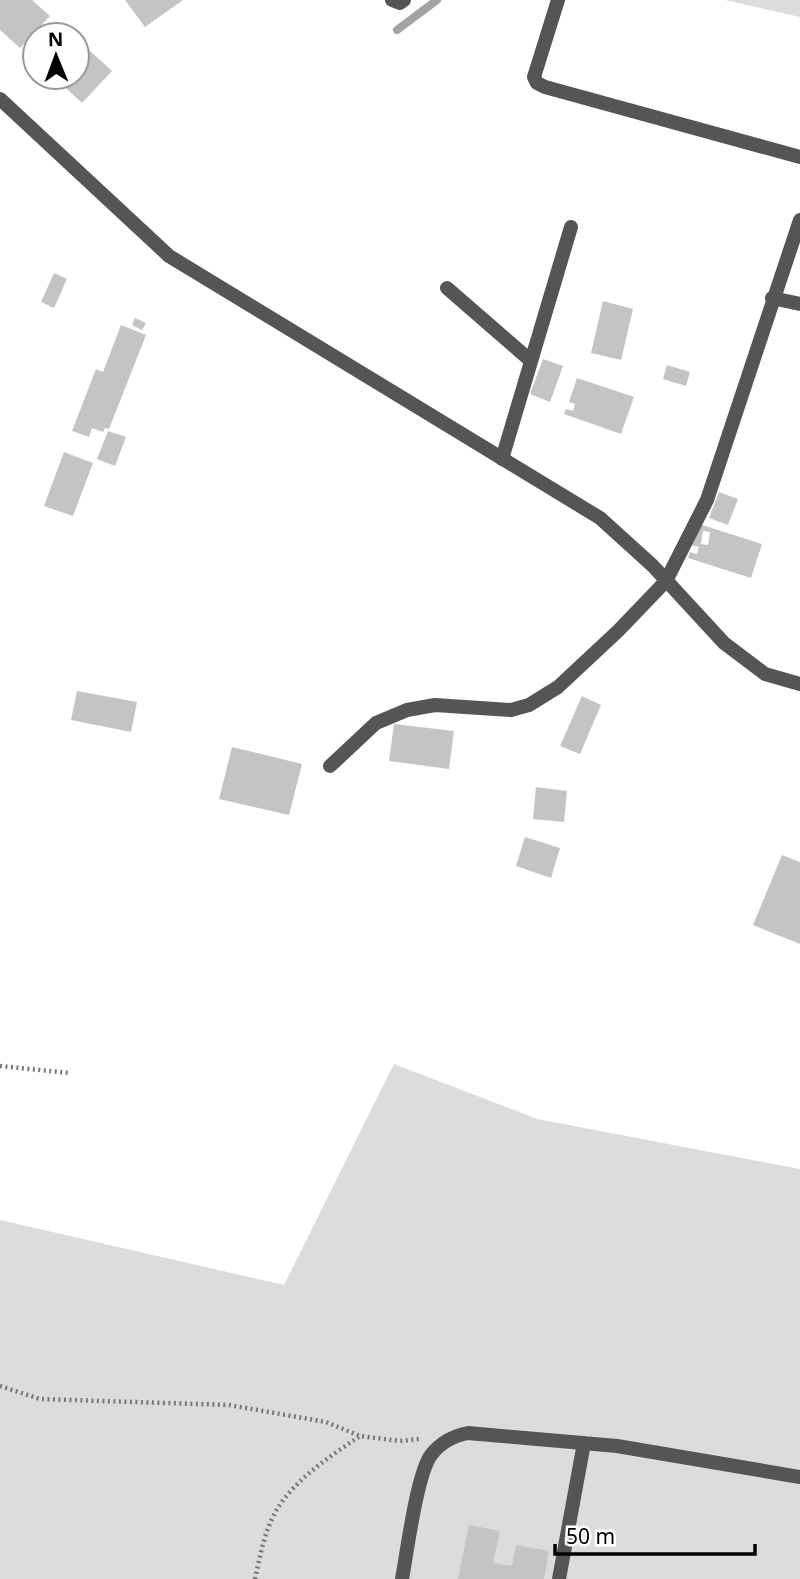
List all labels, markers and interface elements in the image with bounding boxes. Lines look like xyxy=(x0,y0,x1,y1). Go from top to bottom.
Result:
north arrow xyxy=(21,21,91,91)
text: N xyxy=(48,26,64,52)
scale bar xyxy=(555,1512,754,1556)
text: 50 m xyxy=(566,1522,615,1550)

